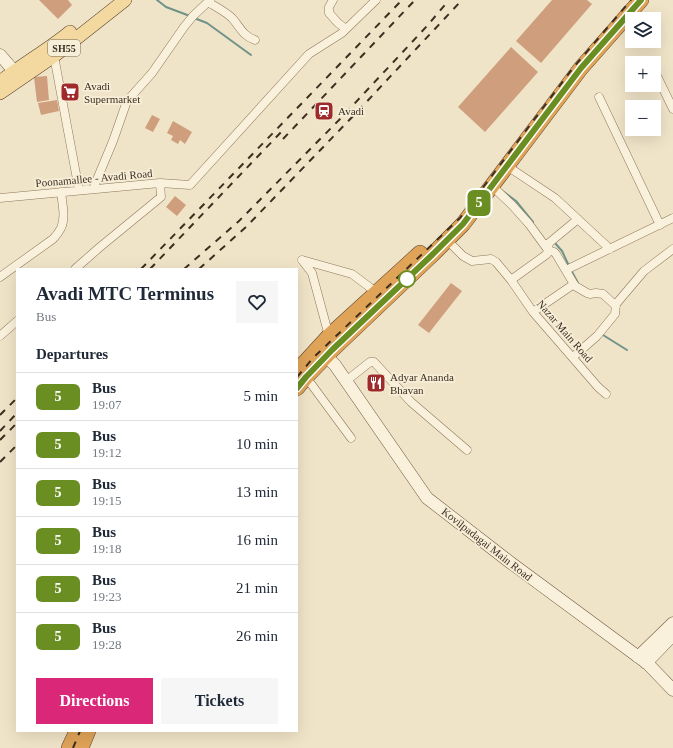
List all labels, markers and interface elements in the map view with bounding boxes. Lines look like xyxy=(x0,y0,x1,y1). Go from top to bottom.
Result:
map controls xyxy=(625,12,661,136)
button: layers xyxy=(625,12,661,48)
road number: SH55 xyxy=(48,40,80,56)
button: + xyxy=(625,56,661,92)
place label: Avadi Supermarket xyxy=(84,80,140,105)
supermarket icon: Avadi Supermarket xyxy=(59,81,81,103)
station icon: Avadi xyxy=(313,100,335,122)
button: − xyxy=(625,100,661,136)
place label: Avadi xyxy=(338,105,364,117)
street label: Poonamallee - Avadi Road xyxy=(35,167,153,189)
line badge: 5 xyxy=(466,190,492,216)
text: 5 xyxy=(476,195,483,210)
unlabelled marker xyxy=(398,270,416,288)
button: heart xyxy=(236,281,278,323)
text: Avadi MTC Terminus xyxy=(36,283,214,304)
street label: Nazar Main Road xyxy=(535,298,596,365)
text: Bus xyxy=(36,309,56,324)
text: Departures xyxy=(36,346,108,362)
place label: Adyar Ananda Bhavan xyxy=(390,371,454,396)
restaurant icon: Adyar Ananda Bhavan xyxy=(365,372,387,394)
text: Bus xyxy=(92,380,116,396)
text: 5 min xyxy=(243,388,278,404)
text: 5 xyxy=(55,389,62,404)
text: 19:07 xyxy=(92,397,122,412)
text: Bus xyxy=(92,428,116,444)
text: 10 min xyxy=(236,436,278,452)
text: 5 xyxy=(55,437,62,452)
text: 19:12 xyxy=(92,445,122,460)
text: Bus xyxy=(92,476,116,492)
text: 13 min xyxy=(236,484,278,500)
text: 5 xyxy=(55,485,62,500)
text: 19:15 xyxy=(92,493,122,508)
street label: Kovilpadagai Main Road xyxy=(439,505,535,583)
text: Bus xyxy=(92,524,116,540)
text: 16 min xyxy=(236,532,278,548)
text: 5 xyxy=(55,533,62,548)
text: 19:18 xyxy=(92,541,122,556)
text: Bus xyxy=(92,572,116,588)
text: 21 min xyxy=(236,580,278,596)
text: 5 xyxy=(55,581,62,596)
text: 19:23 xyxy=(92,589,122,604)
text: Bus xyxy=(92,620,116,636)
text: 26 min xyxy=(236,628,278,644)
text: 5 xyxy=(55,629,62,644)
text: 19:28 xyxy=(92,637,122,652)
button: Directions xyxy=(36,678,153,724)
button: Tickets xyxy=(161,678,278,724)

